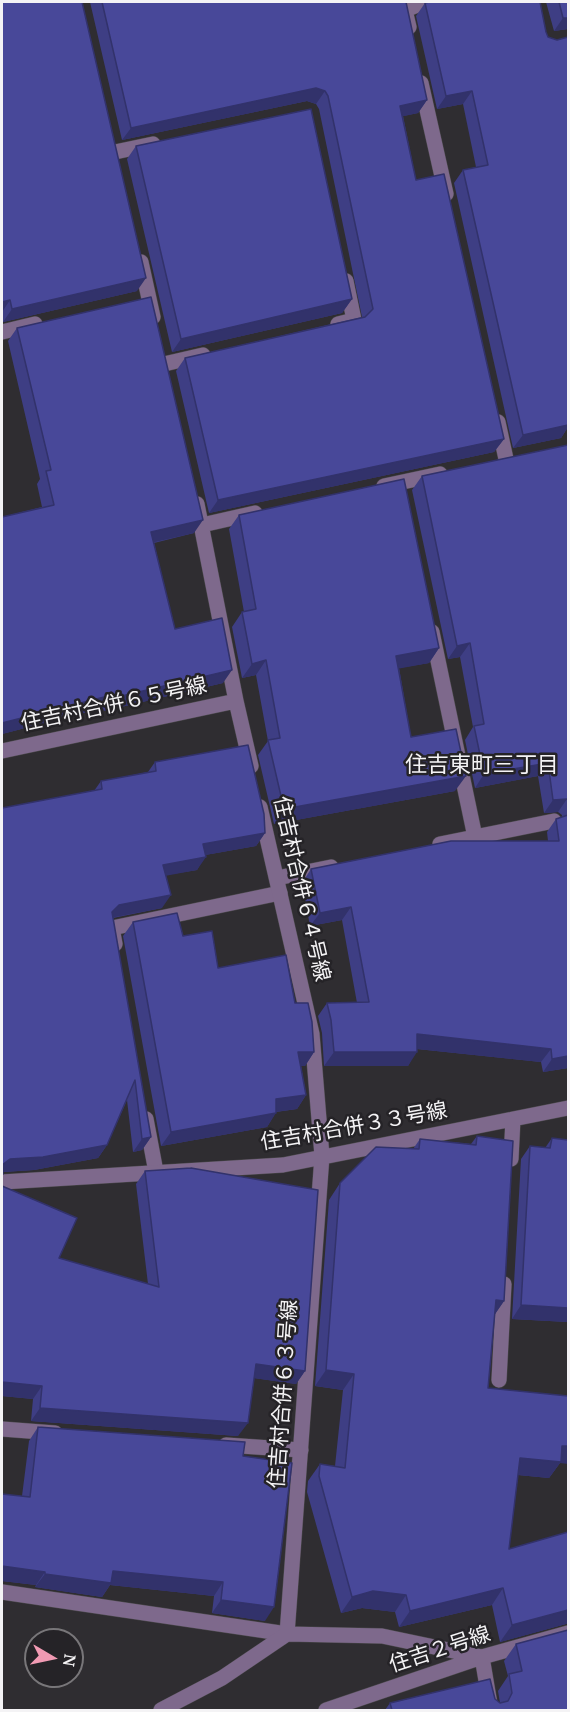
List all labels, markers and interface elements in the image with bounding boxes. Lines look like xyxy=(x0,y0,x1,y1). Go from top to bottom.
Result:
street label: 住吉村合併６５号線 xyxy=(19,673,209,737)
district label: 住吉東町三丁目 xyxy=(405,753,559,779)
street label: 住吉村合併６４号線 xyxy=(267,794,335,984)
street label: 住吉村合併３３号線 xyxy=(259,1098,449,1156)
street label: 住吉村合併６３号線 xyxy=(265,1299,303,1489)
street label: 住吉２号線 xyxy=(386,1622,494,1678)
north arrow xyxy=(24,1628,84,1688)
text: N xyxy=(58,1653,82,1668)

